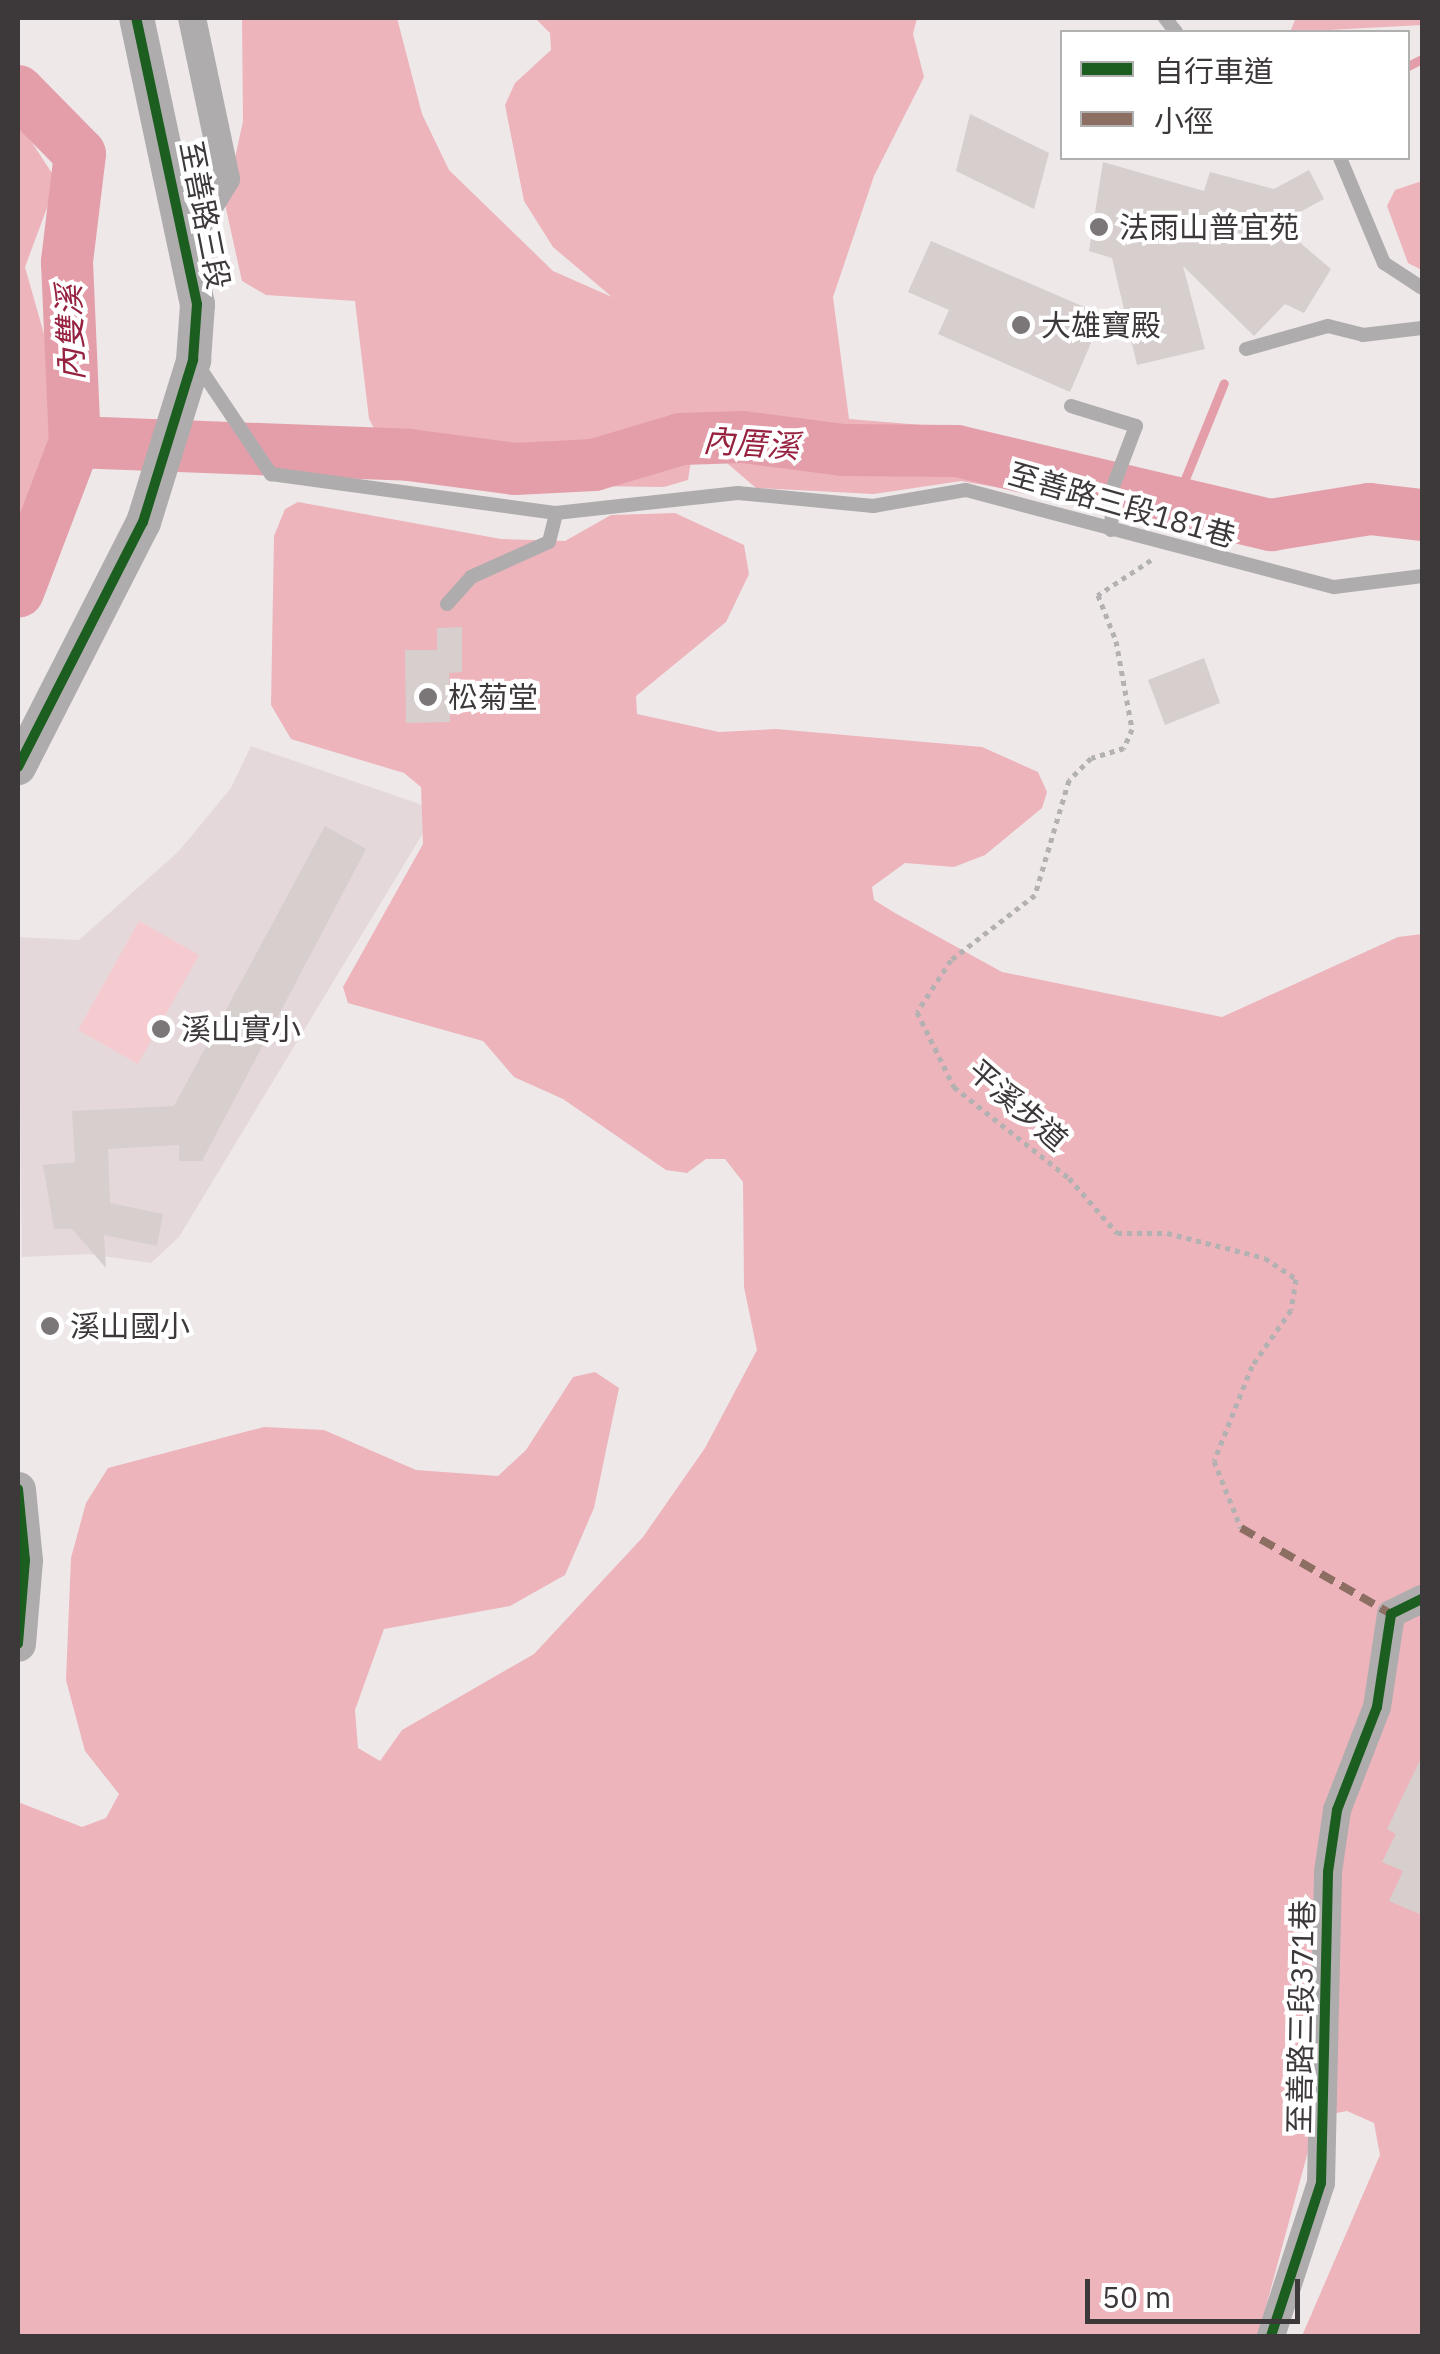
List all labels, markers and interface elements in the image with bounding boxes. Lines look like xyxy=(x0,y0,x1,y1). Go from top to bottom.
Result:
legend xyxy=(1060,30,1410,160)
text: 自行車道 xyxy=(1154,51,1274,90)
text: 小徑 xyxy=(1154,101,1214,140)
street label: 至善路三段 xyxy=(173,138,237,292)
place label: 法雨山普宜苑 xyxy=(1119,209,1299,245)
marker: 法雨山普宜苑 xyxy=(1088,216,1110,238)
water label: 內雙溪 xyxy=(49,284,91,382)
place label: 大雄寶殿 xyxy=(1041,307,1161,343)
marker: 大雄寶殿 xyxy=(1010,314,1032,336)
water label: 內厝溪 xyxy=(702,420,800,466)
street label: 至善路三段181巷 xyxy=(1005,455,1239,555)
place label: 松菊堂 xyxy=(448,679,538,715)
marker: 松菊堂 xyxy=(417,686,439,708)
place label: 溪山實小 xyxy=(181,1011,301,1047)
marker: 溪山實小 xyxy=(150,1018,172,1040)
street label: 平溪步道 xyxy=(961,1052,1075,1158)
place label: 溪山國小 xyxy=(70,1308,190,1344)
marker: 溪山國小 xyxy=(39,1315,61,1337)
street label: 至善路三段371巷 xyxy=(1281,1900,1321,2134)
scale bar xyxy=(1090,2259,1305,2321)
text: 50 m xyxy=(1102,2277,1171,2316)

